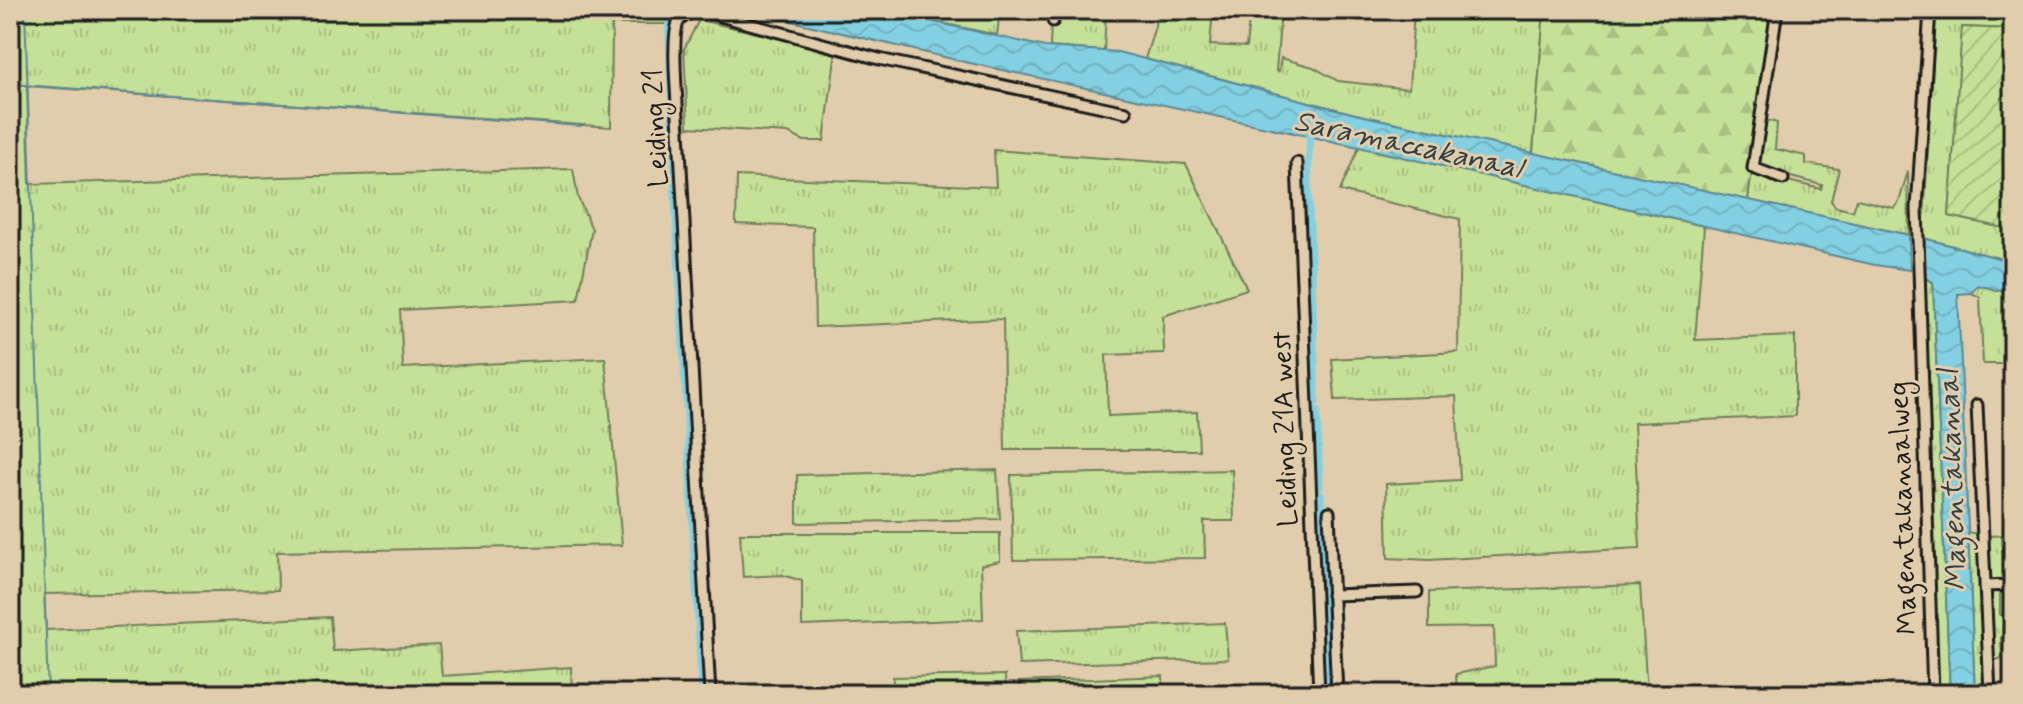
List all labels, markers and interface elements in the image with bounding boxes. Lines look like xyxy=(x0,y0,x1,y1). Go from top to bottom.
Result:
street label: Leiding 21 xyxy=(635,68,681,188)
water label: Saramaccakanaal xyxy=(1290,102,1530,189)
street label: Leiding 21A west xyxy=(1264,330,1310,527)
water label: Magentakanaal xyxy=(1930,367,1980,592)
street label: Magentakanaalweg xyxy=(1881,380,1930,635)

